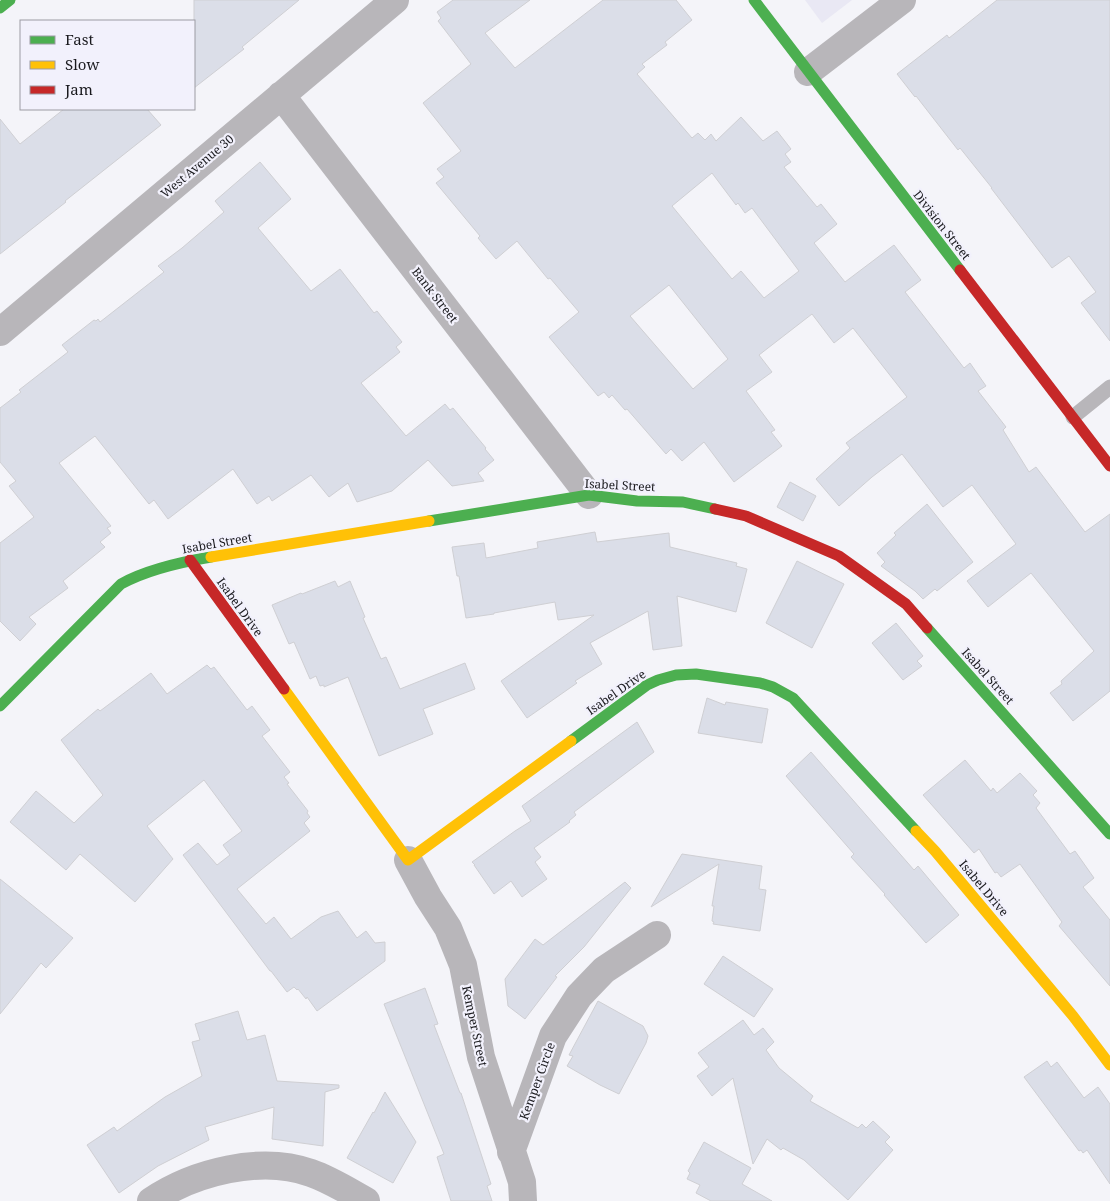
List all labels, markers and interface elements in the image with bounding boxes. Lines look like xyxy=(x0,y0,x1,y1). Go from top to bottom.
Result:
legend xyxy=(20,20,195,110)
text: Fast xyxy=(65,29,94,49)
text: Slow xyxy=(65,54,99,74)
text: Jam xyxy=(64,79,93,99)
street label: West Avenue 30 xyxy=(157,130,237,202)
street label: Division Street xyxy=(909,187,975,263)
street label: Bank Street xyxy=(408,264,462,326)
street label: Isabel Street xyxy=(584,475,656,495)
street label: Isabel Street xyxy=(181,528,253,558)
street label: Isabel Drive xyxy=(213,574,267,640)
street label: Isabel Street xyxy=(958,644,1018,708)
street label: Isabel Drive xyxy=(583,665,649,719)
street label: Isabel Drive xyxy=(955,856,1013,920)
street label: Kemper Street xyxy=(458,984,492,1068)
street label: Kemper Circle xyxy=(515,1040,559,1122)

